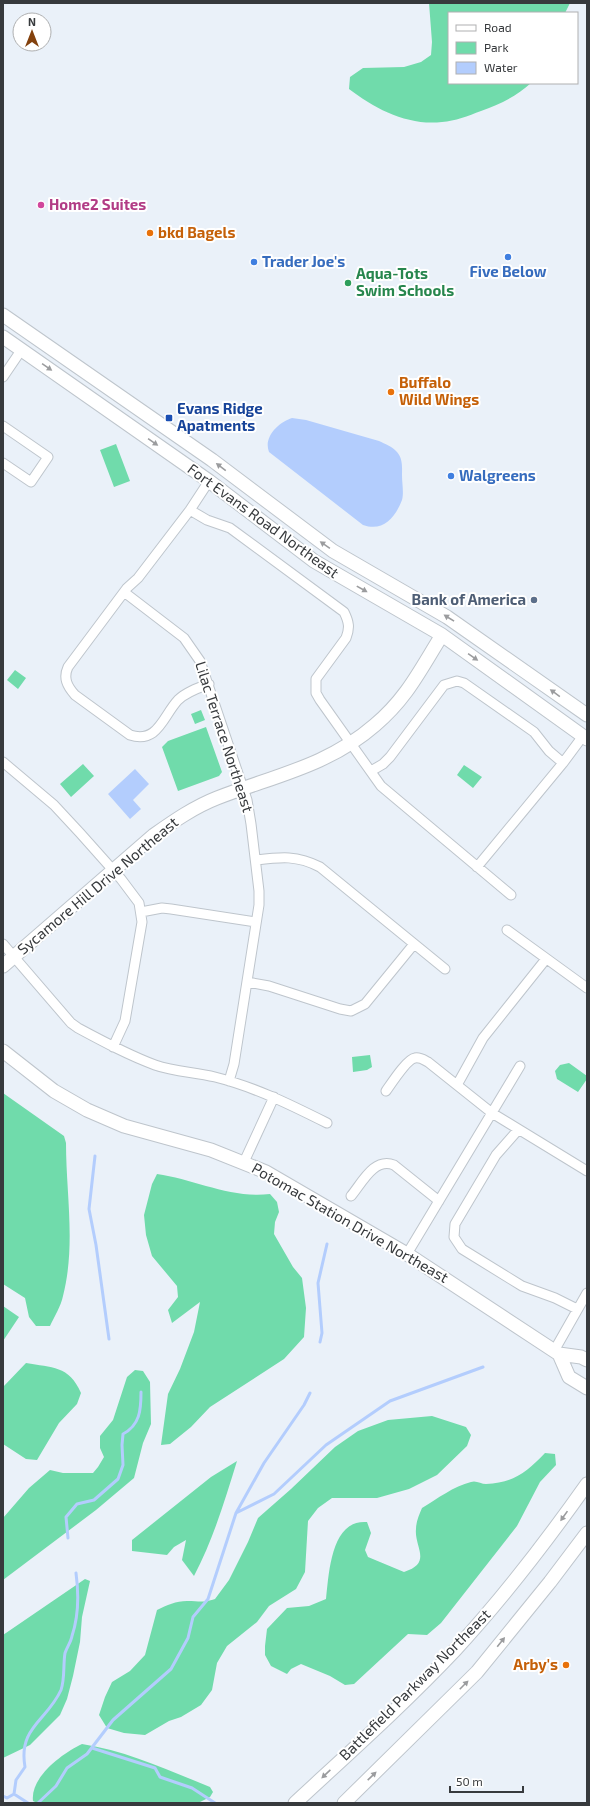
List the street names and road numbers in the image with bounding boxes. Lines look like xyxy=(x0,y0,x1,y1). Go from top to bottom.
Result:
street label: Fort Evans Road Northeast xyxy=(184,459,343,581)
street label: Lilac Terrace Northeast xyxy=(192,659,258,815)
street label: Sycamore Hill Drive Northeast xyxy=(13,812,182,958)
street label: Potomac Station Drive Northeast xyxy=(249,1158,452,1286)
street label: Battlefield Parkway Northeast xyxy=(335,1605,494,1764)

